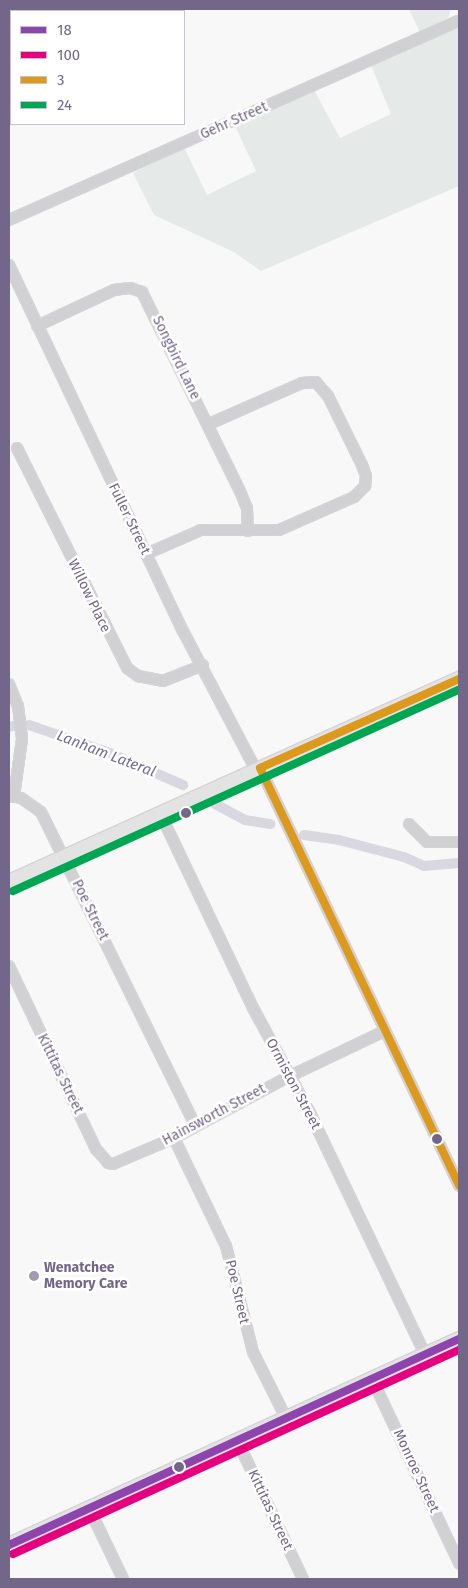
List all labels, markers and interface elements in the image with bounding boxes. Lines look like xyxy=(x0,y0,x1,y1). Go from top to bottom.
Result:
legend xyxy=(10,10,185,125)
text: 18 xyxy=(57,21,72,39)
text: 100 xyxy=(57,46,80,64)
text: 3 xyxy=(57,71,65,89)
text: 24 xyxy=(57,96,72,114)
street label: Gehr Street xyxy=(198,99,270,143)
street label: Songbird Lane xyxy=(149,313,203,403)
street label: Fuller Street xyxy=(104,481,154,557)
street label: Willow Place xyxy=(64,557,114,635)
water label: Lanham Lateral xyxy=(54,727,158,781)
unlabelled marker xyxy=(181,808,191,818)
street label: Poe Street xyxy=(68,877,112,943)
street label: Kittitas Street xyxy=(33,1031,87,1117)
street label: Ormiston Street xyxy=(262,1036,324,1132)
street label: Hainsworth Street xyxy=(160,1081,268,1149)
unlabelled marker xyxy=(432,1134,442,1144)
street label: Poe Street xyxy=(221,1258,253,1326)
place label: Wenatchee Memory Care xyxy=(44,1260,127,1292)
marker: Wenatchee Memory Care xyxy=(28,1270,40,1282)
street label: Monroe Street xyxy=(389,1427,443,1515)
unlabelled marker xyxy=(174,1462,184,1472)
street label: Kittitas Street xyxy=(244,1467,296,1553)

